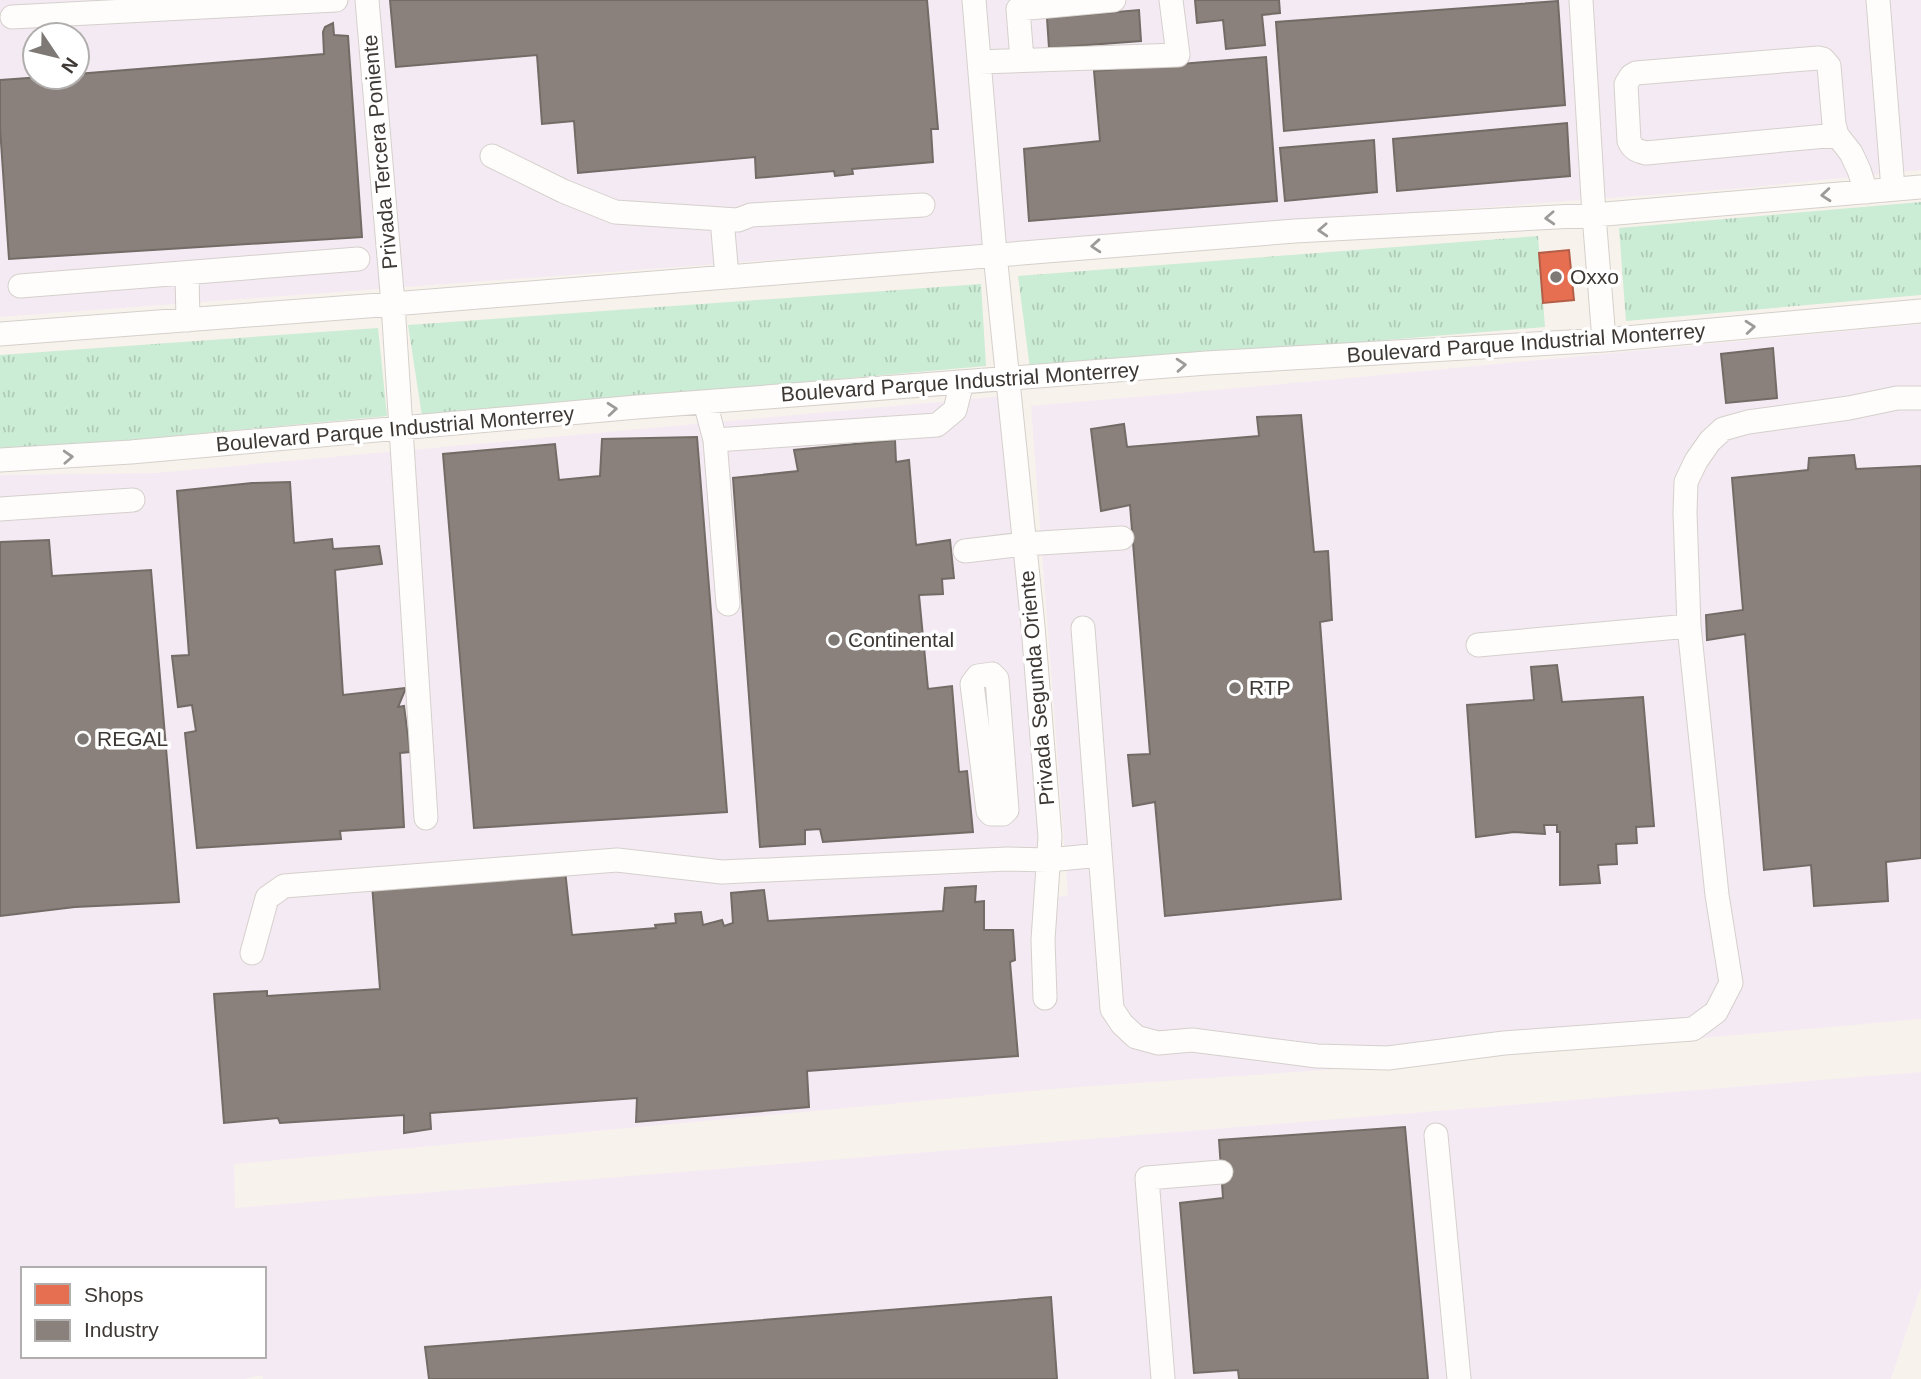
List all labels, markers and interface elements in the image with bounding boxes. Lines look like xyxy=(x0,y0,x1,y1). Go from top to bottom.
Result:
north arrow xyxy=(21,21,91,91)
street label: Privada Tercera Poniente xyxy=(358,34,401,270)
text: N xyxy=(57,54,82,77)
one-way arrow xyxy=(1820,187,1831,202)
one-way arrow xyxy=(1545,210,1556,225)
one-way arrow xyxy=(1317,222,1328,237)
one-way arrow xyxy=(1091,239,1102,254)
place label: Oxxo xyxy=(1570,265,1619,288)
marker: Oxxo xyxy=(1548,269,1564,285)
street label: Boulevard Parque Industrial Monterrey xyxy=(1346,318,1707,367)
one-way arrow xyxy=(1745,320,1756,335)
street label: Boulevard Parque Industrial Monterrey xyxy=(780,357,1141,406)
one-way arrow xyxy=(1176,358,1187,373)
street label: Boulevard Parque Industrial Monterrey xyxy=(215,401,576,456)
one-way arrow xyxy=(607,402,618,417)
one-way arrow xyxy=(63,449,74,464)
street label: Privada Segunda Oriente xyxy=(1015,570,1058,807)
place label: Continental xyxy=(848,628,954,651)
marker: Continental xyxy=(826,632,842,648)
place label: RTP xyxy=(1249,676,1291,699)
marker: RTP xyxy=(1227,680,1243,696)
place label: REGAL xyxy=(97,727,168,750)
marker: REGAL xyxy=(75,731,91,747)
legend xyxy=(21,1267,266,1358)
text: Shops xyxy=(84,1283,144,1306)
text: Industry xyxy=(84,1318,159,1341)

